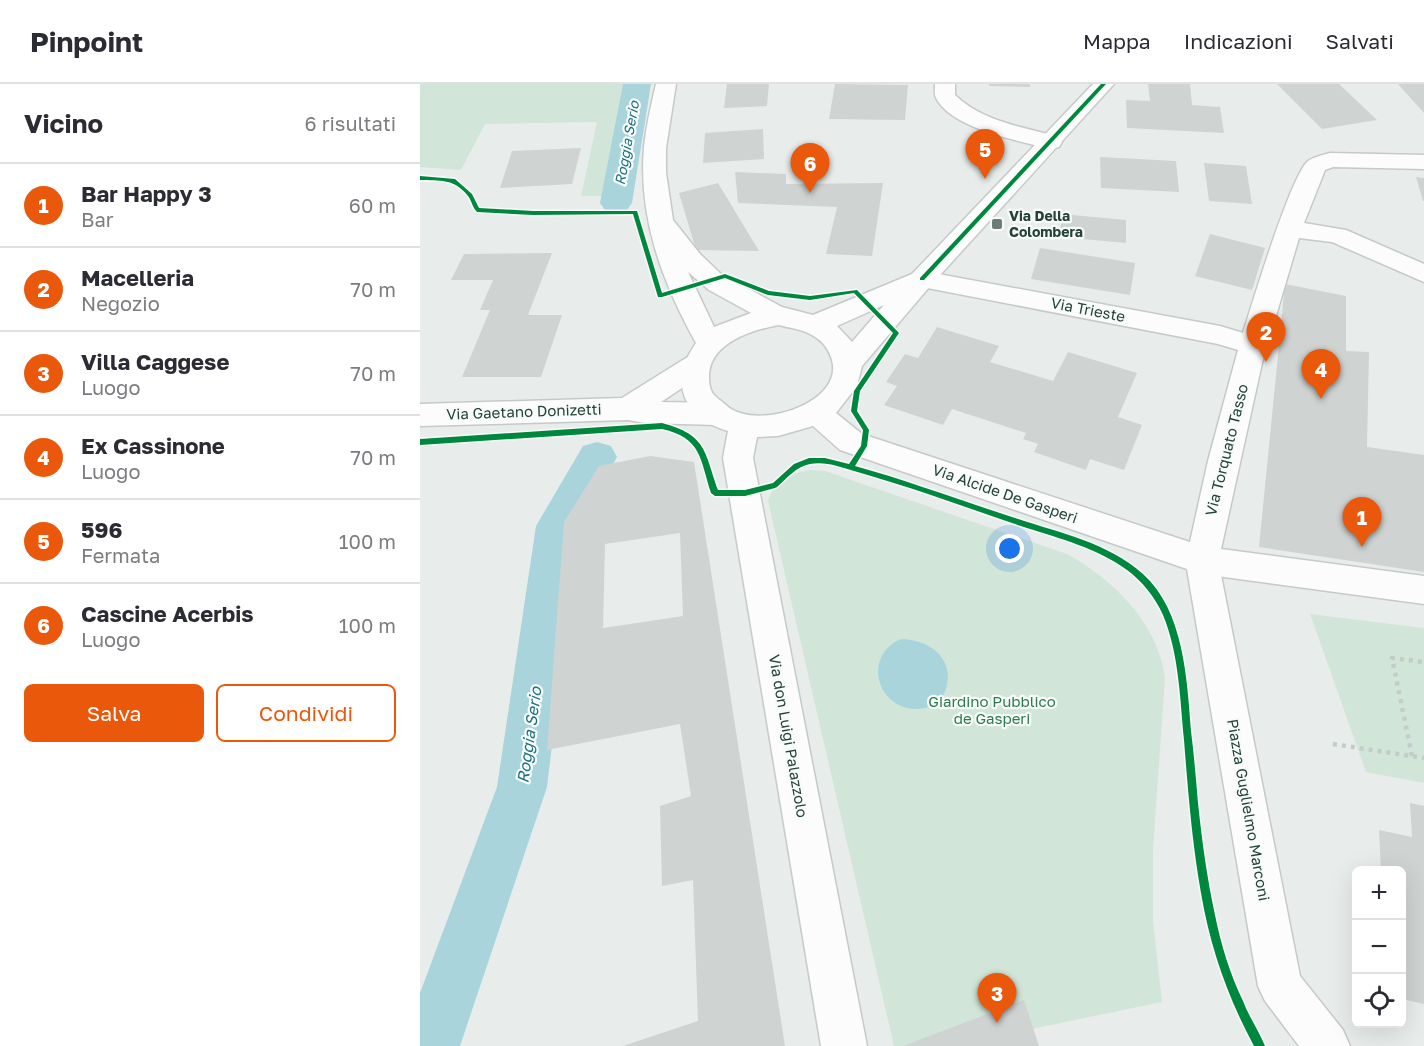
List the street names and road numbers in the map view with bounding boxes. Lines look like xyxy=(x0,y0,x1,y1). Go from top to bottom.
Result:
street label: Via Trieste xyxy=(1049,293,1127,325)
street label: Via Torquato Tasso xyxy=(1201,382,1251,518)
street label: Via Gaetano Donizetti xyxy=(446,399,602,423)
street label: Via Alcide De Gasperi xyxy=(930,460,1080,526)
street label: Via don Luigi Palazzolo xyxy=(766,653,812,819)
street label: Piazza Guglielmo Marconi xyxy=(1224,717,1274,902)

